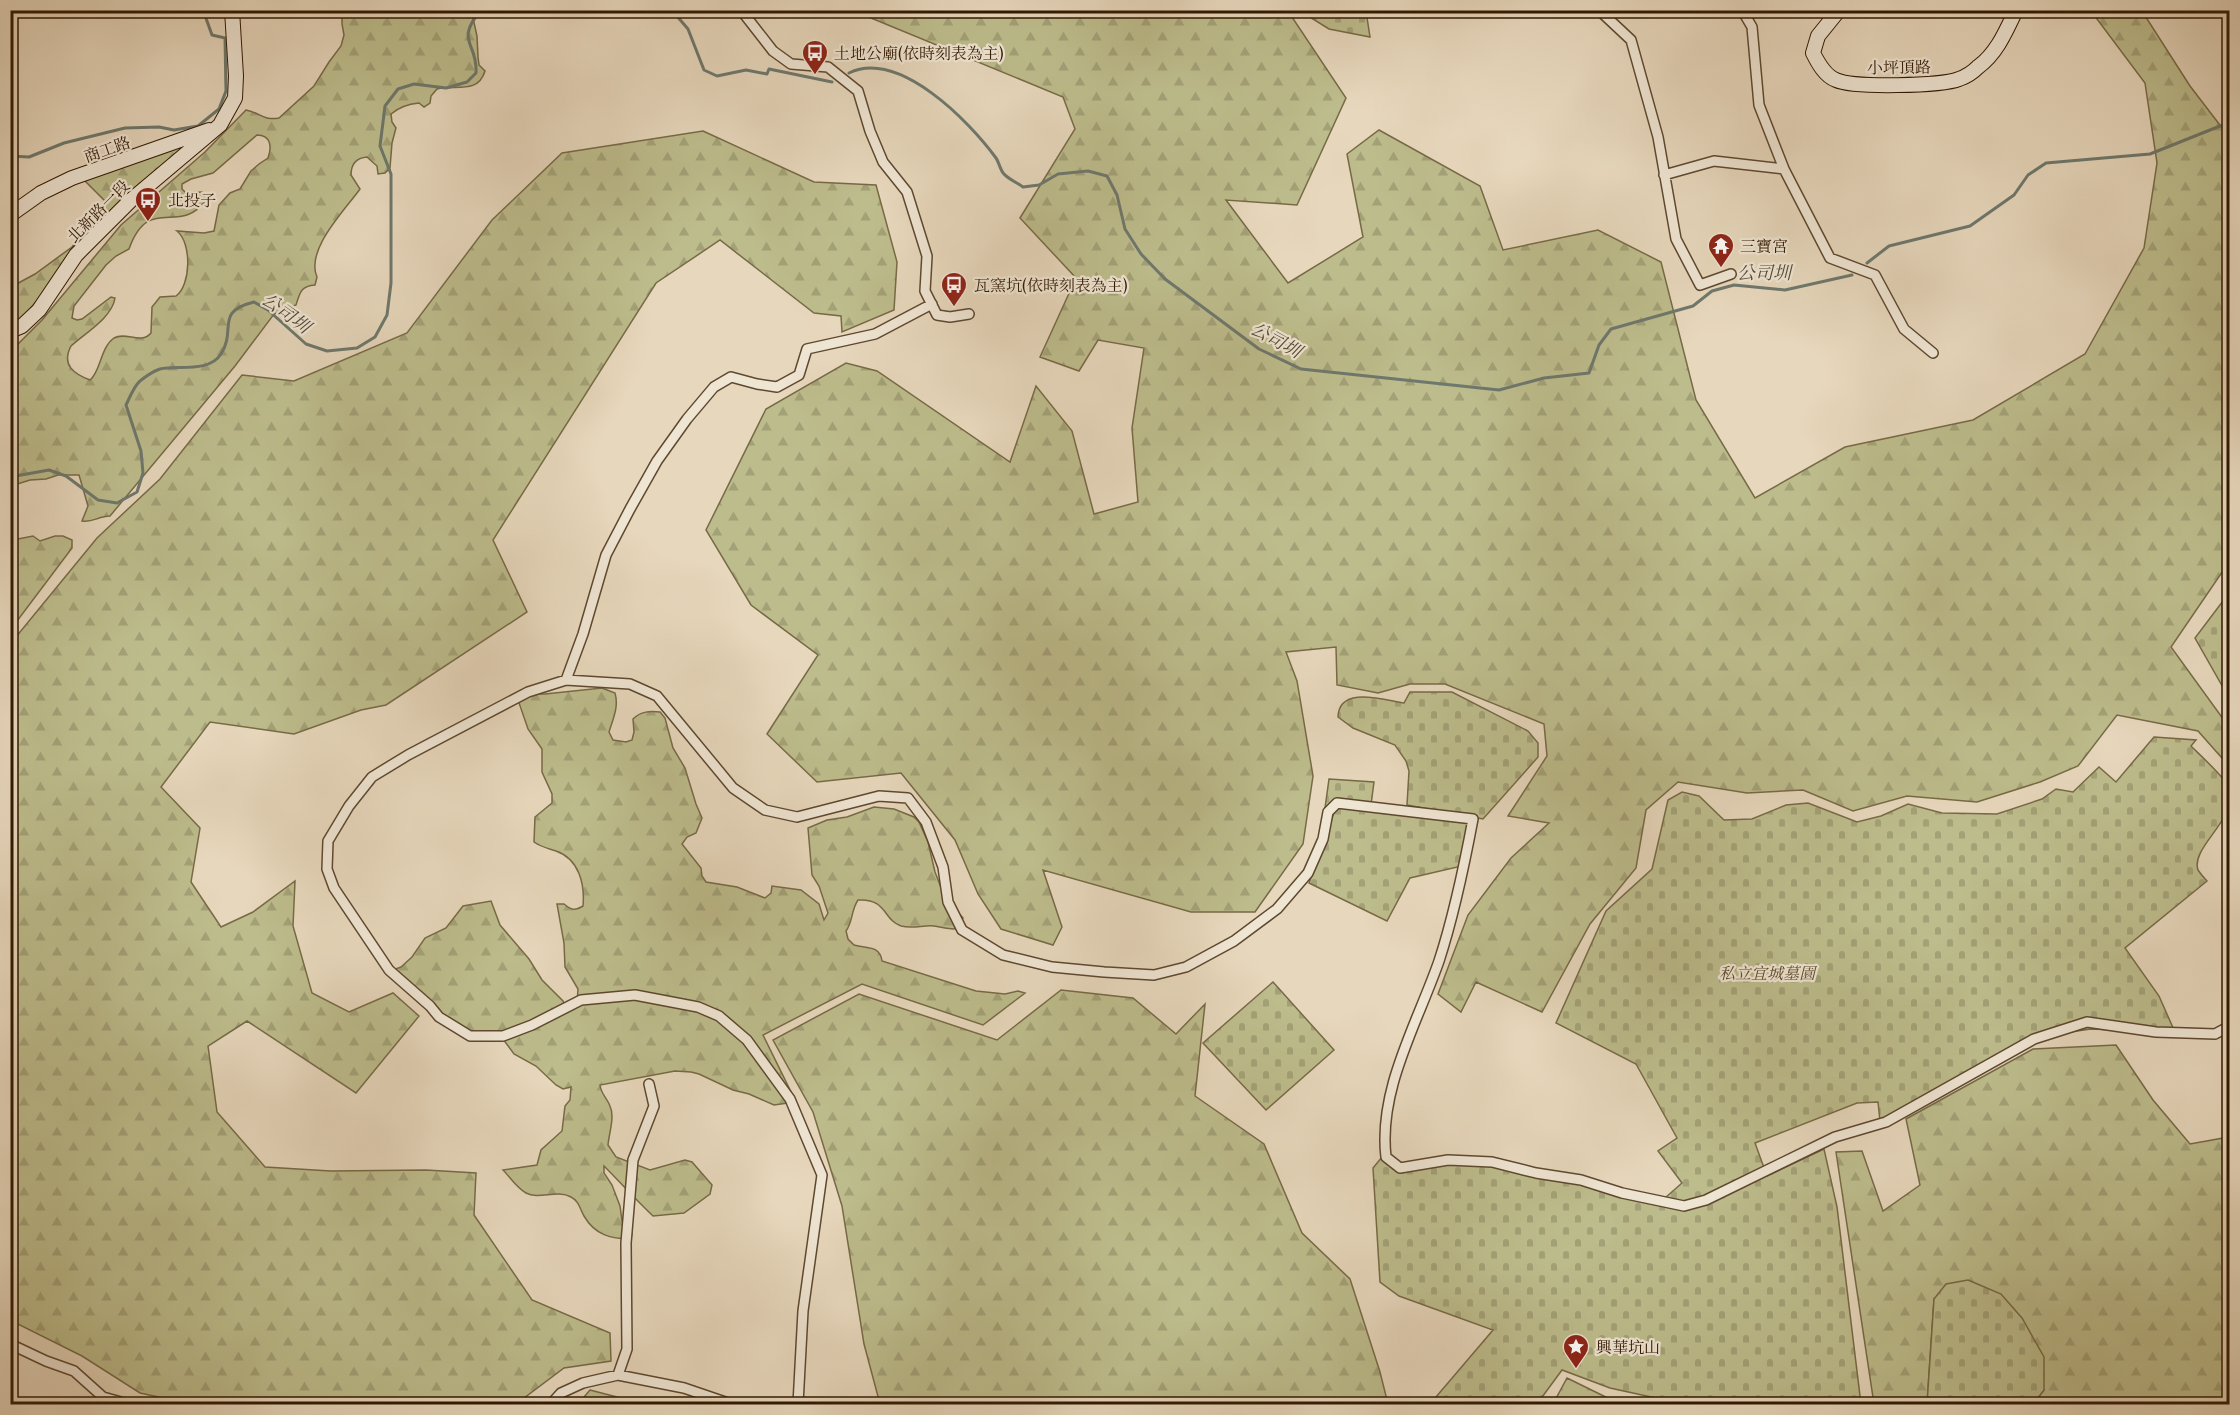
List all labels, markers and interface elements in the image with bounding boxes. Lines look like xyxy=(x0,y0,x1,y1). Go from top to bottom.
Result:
bus stop icon: 土地公廟(依時刻表為主) xyxy=(800,38,830,76)
place label: 土地公廟(依時刻表為主) xyxy=(834,43,1004,63)
street label: 小坪頂路 xyxy=(1867,56,1931,78)
street label: 商工路 xyxy=(81,132,133,166)
street label: 北新路一段 xyxy=(63,176,133,246)
bus stop icon: 北投子 xyxy=(133,185,163,223)
place label: 北投子 xyxy=(168,190,216,210)
temple icon: 三寶宮 xyxy=(1706,231,1736,269)
place label: 三寶宮 xyxy=(1740,236,1788,256)
water label: 公司圳 xyxy=(1737,262,1794,284)
bus stop icon: 瓦窯坑(依時刻表為主) xyxy=(939,270,969,308)
place label: 瓦窯坑(依時刻表為主) xyxy=(974,275,1128,295)
water label: 公司圳 xyxy=(258,288,317,340)
water label: 公司圳 xyxy=(1247,317,1308,364)
park label: 私立宜城墓園 xyxy=(1719,963,1818,983)
place icon: 興華坑山 xyxy=(1561,1332,1591,1370)
place label: 興華坑山 xyxy=(1596,1337,1660,1357)

